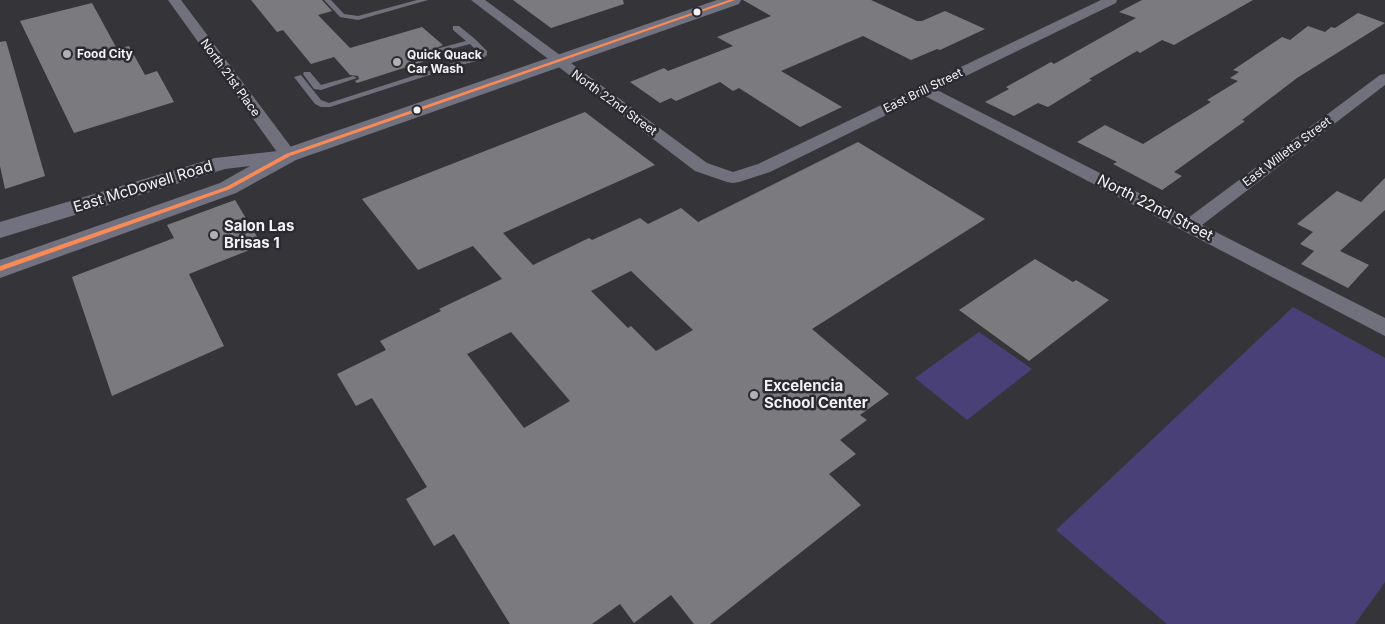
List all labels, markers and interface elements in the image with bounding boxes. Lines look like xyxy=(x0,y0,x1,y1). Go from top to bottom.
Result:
unlabelled marker xyxy=(692,7,702,17)
street label: North 21st Place xyxy=(197,36,263,120)
place label: Food City xyxy=(77,47,133,61)
marker: Food City xyxy=(61,48,73,60)
place label: Quick Quack Car Wash xyxy=(407,48,482,76)
marker: Quick Quack Car Wash xyxy=(391,56,403,68)
street label: East Brill Street xyxy=(881,66,965,116)
street label: North 22nd Street xyxy=(569,67,659,139)
unlabelled marker xyxy=(412,105,422,115)
street label: East Willetta Street xyxy=(1240,114,1334,190)
street label: East McDowell Road xyxy=(71,157,215,217)
street label: North 22nd Street xyxy=(1094,171,1216,245)
place label: Salon Las Brisas 1 xyxy=(224,217,294,252)
marker: Salon Las Brisas 1 xyxy=(208,229,220,241)
place label: Excelencia School Center xyxy=(764,377,868,412)
marker: Excelencia School Center xyxy=(748,389,760,401)

